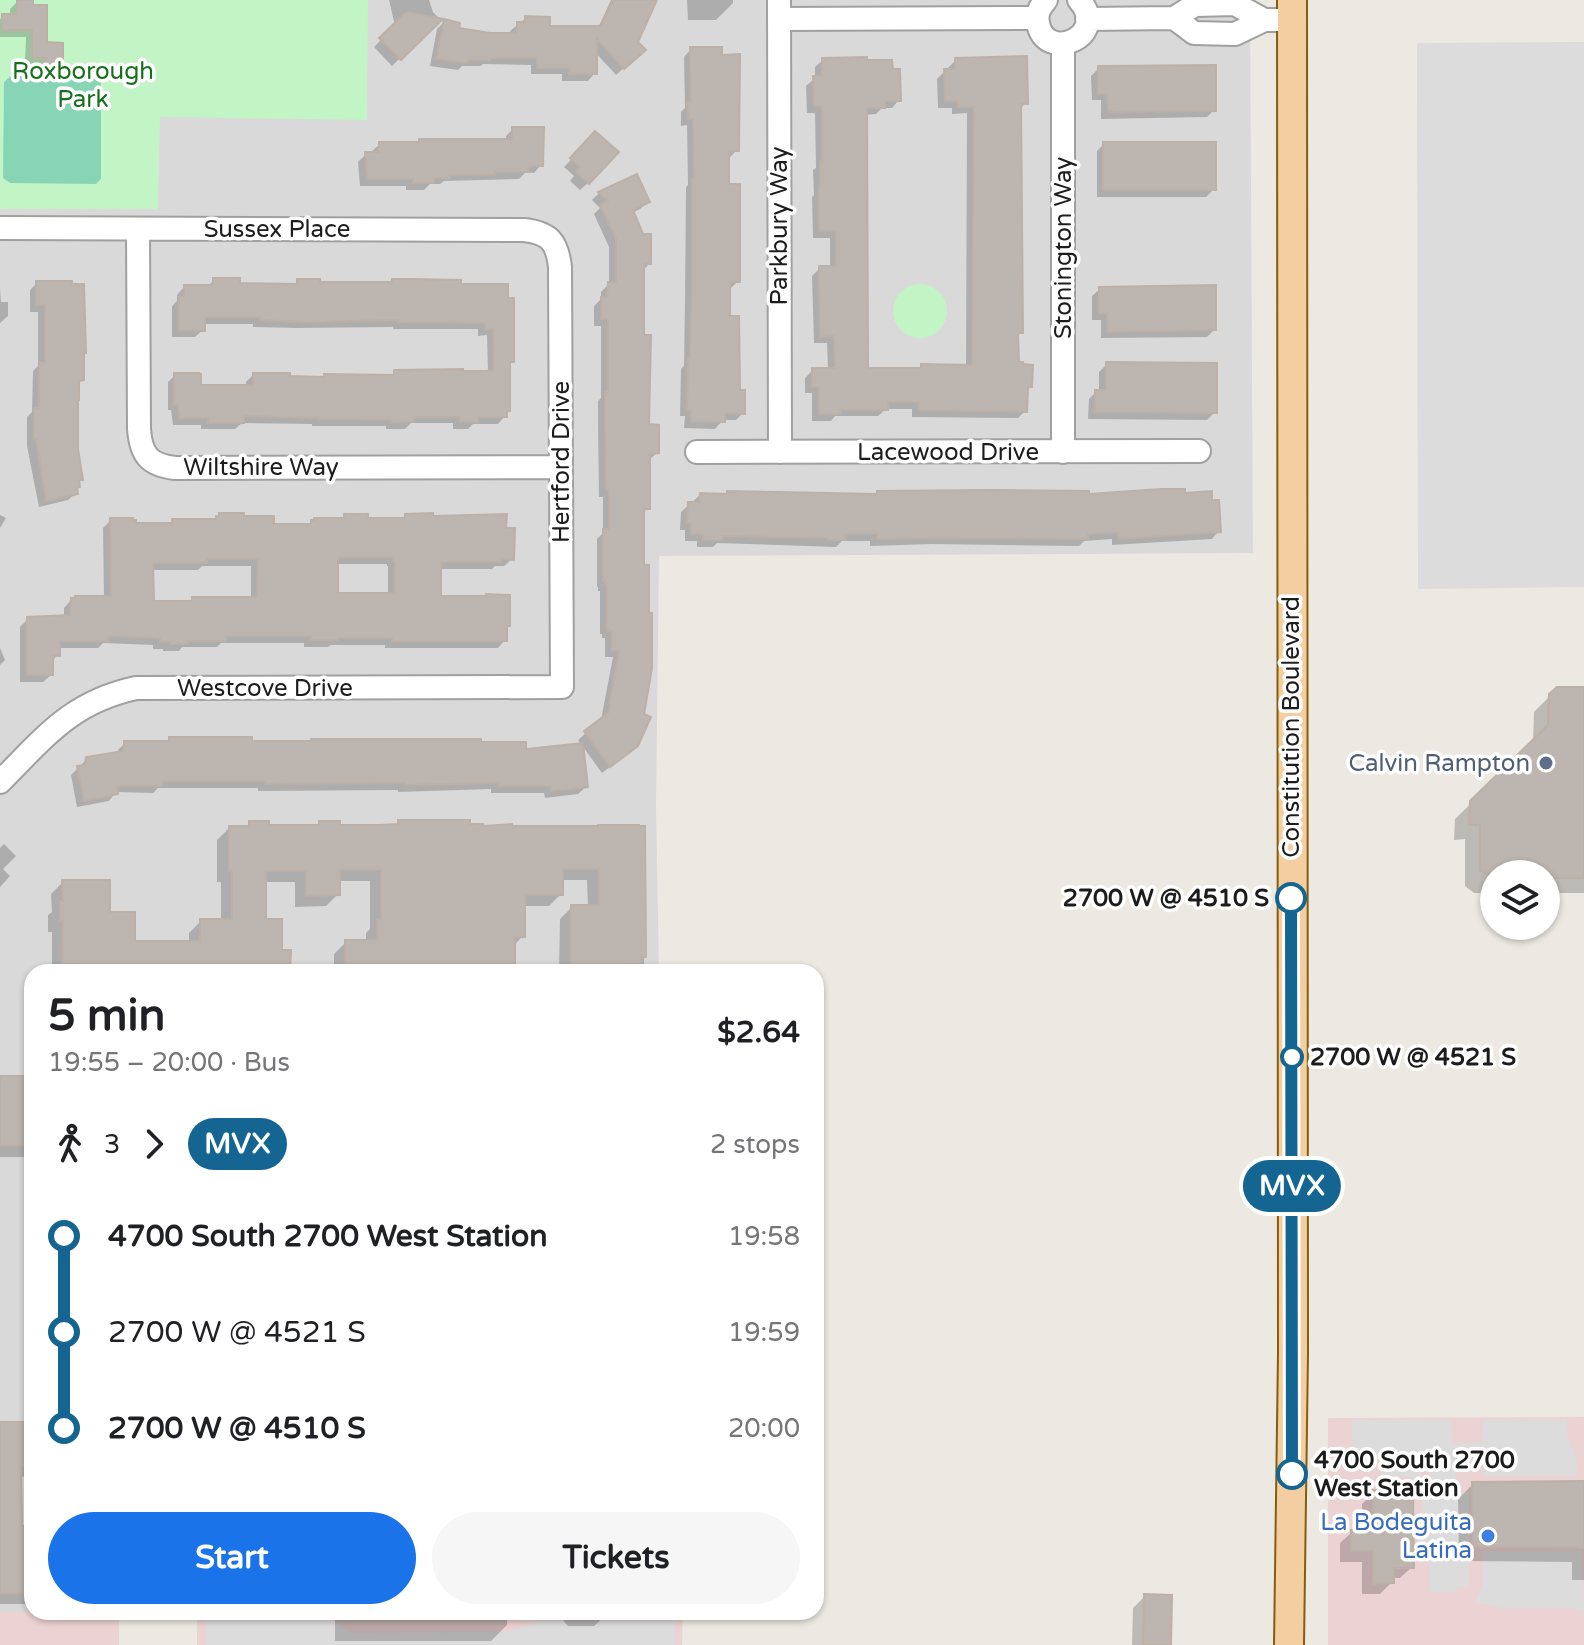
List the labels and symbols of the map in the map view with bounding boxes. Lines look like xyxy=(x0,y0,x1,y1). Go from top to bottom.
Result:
park label: Roxborough Park xyxy=(12,57,154,114)
street label: Parkbury Way xyxy=(765,146,794,305)
street label: Stonington Way xyxy=(1049,157,1078,339)
street label: Sussex Place xyxy=(204,215,350,244)
street label: Hertford Drive xyxy=(547,381,576,543)
street label: Lacewood Drive xyxy=(857,438,1039,467)
street label: Wiltshire Way xyxy=(183,453,339,482)
street label: Constitution Boulevard xyxy=(1277,596,1306,858)
street label: Westcove Drive xyxy=(177,674,353,703)
place label: Calvin Rampton xyxy=(1348,749,1530,778)
marker: Calvin Rampton xyxy=(1537,754,1555,772)
marker: 2700 W @ 4510 S xyxy=(1276,883,1306,913)
place label: 2700 W @ 4510 S xyxy=(1063,884,1269,913)
place label: 2700 W @ 4521 S xyxy=(1310,1043,1516,1072)
marker: 2700 W @ 4521 S xyxy=(1281,1046,1303,1068)
line badge: MVX xyxy=(1246,1160,1338,1212)
place label: 4700 South 2700 West Station xyxy=(1314,1446,1515,1503)
marker: 4700 South 2700 West Station xyxy=(1277,1459,1307,1489)
place label: La Bodeguita Latina xyxy=(1320,1508,1472,1565)
marker: La Bodeguita Latina xyxy=(1479,1527,1497,1545)

